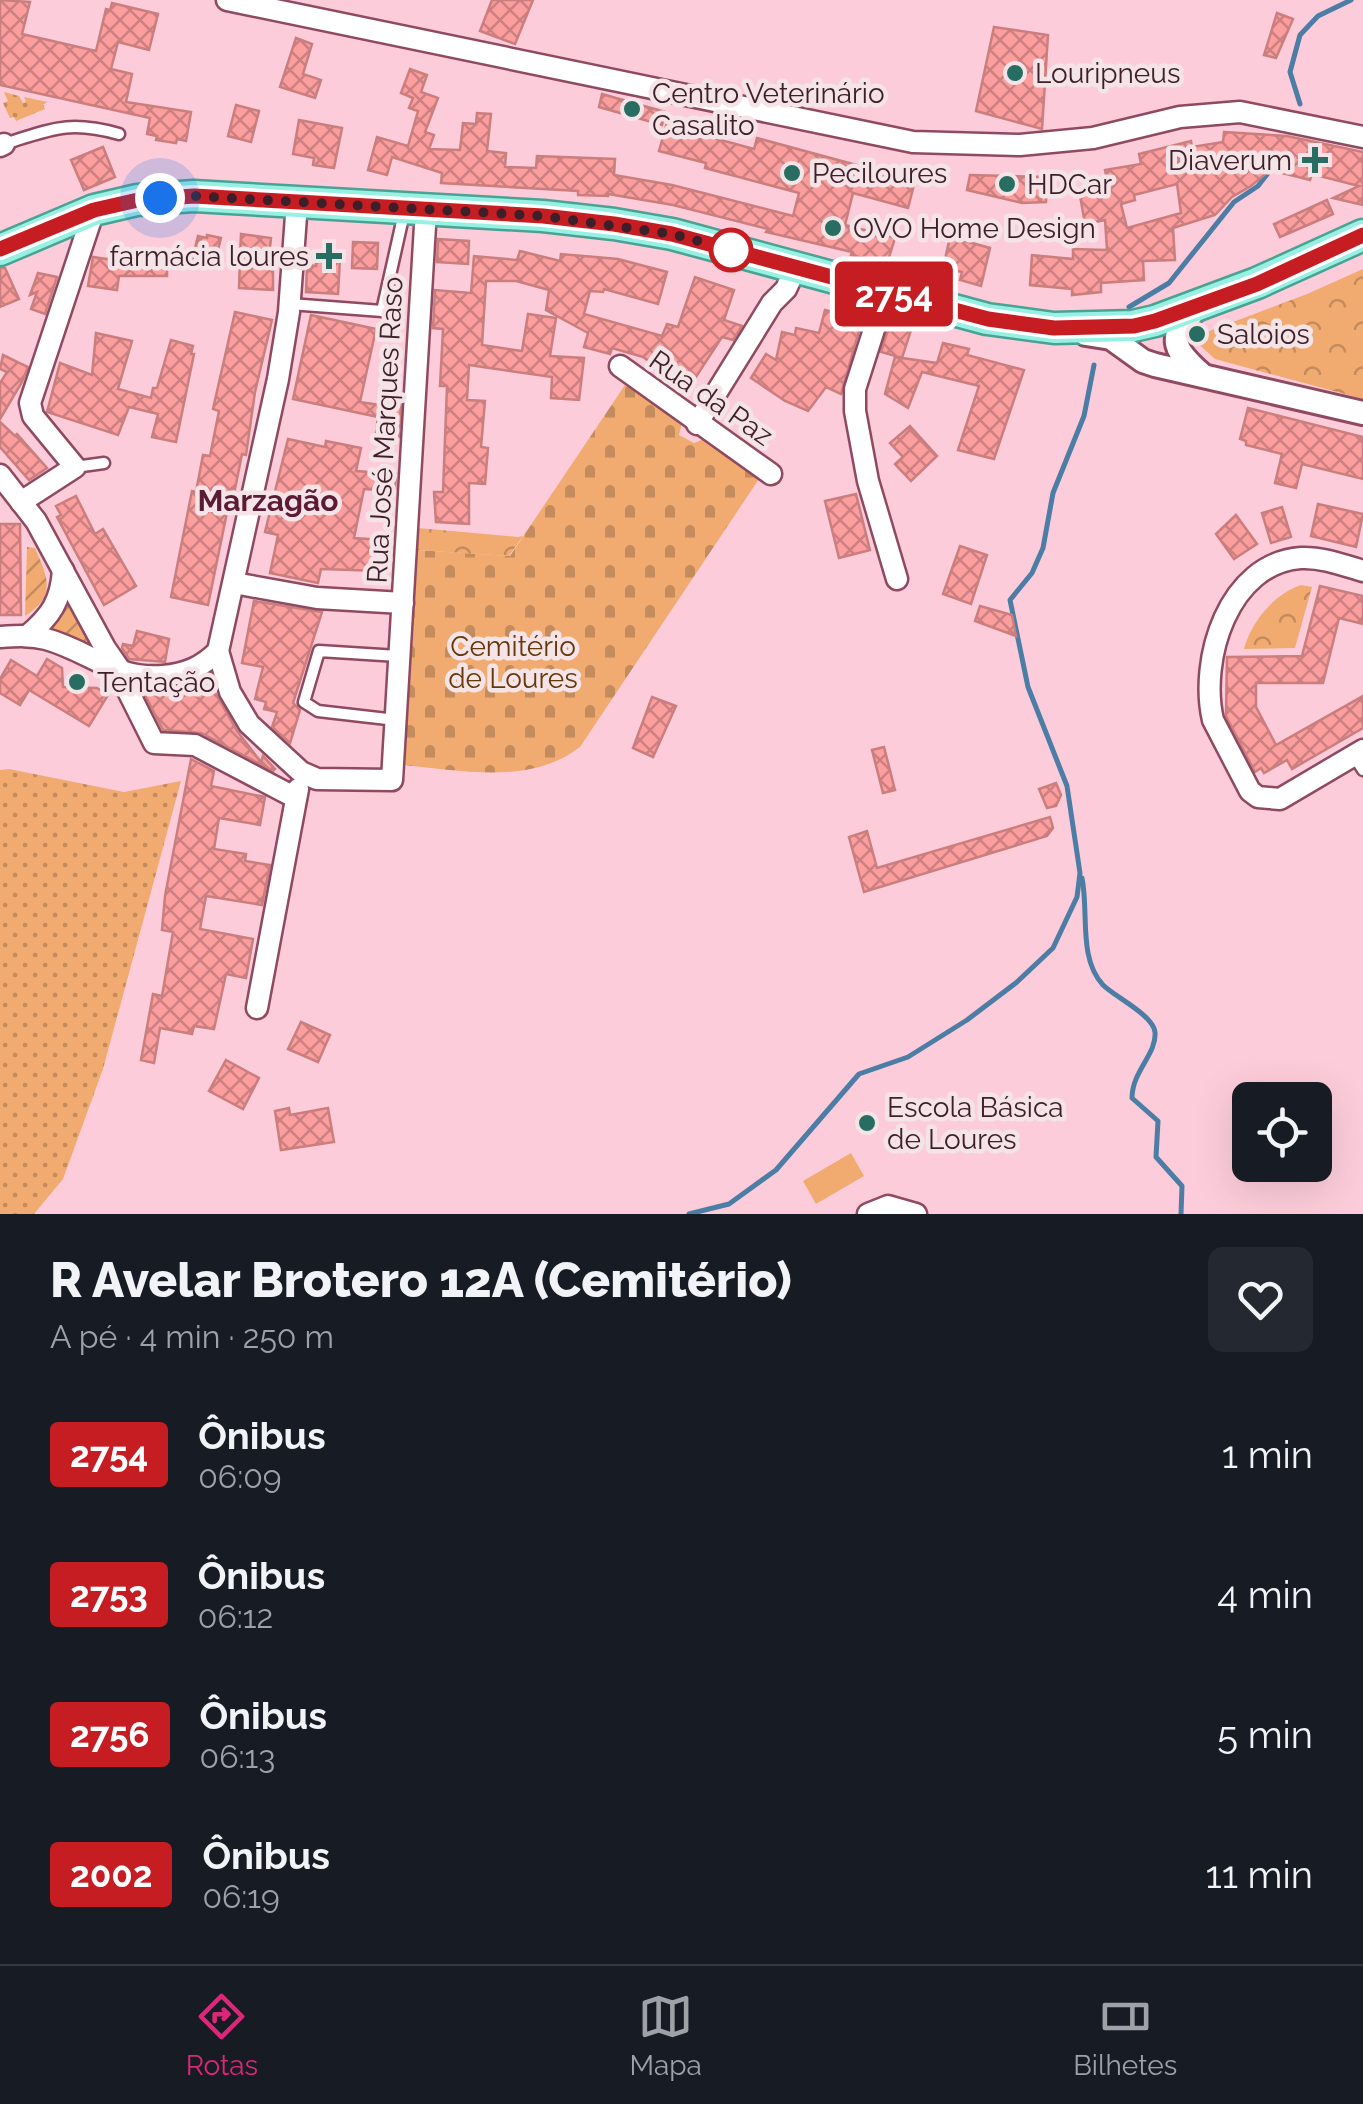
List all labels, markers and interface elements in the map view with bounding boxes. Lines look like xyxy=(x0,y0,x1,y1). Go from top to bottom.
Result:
place label: Louripneus xyxy=(1035,57,1180,90)
marker: Louripneus xyxy=(1004,62,1026,84)
place label: Centro Veterinário Casalito xyxy=(652,77,885,142)
marker: Centro Veterinário Casalito xyxy=(621,98,643,120)
place label: Diaverum xyxy=(1168,144,1292,177)
marker: Diaverum xyxy=(1302,147,1328,173)
place label: Peciloures xyxy=(812,157,947,190)
marker: Peciloures xyxy=(781,162,803,184)
place label: HDCar xyxy=(1027,168,1112,201)
your location xyxy=(135,173,185,223)
marker: HDCar xyxy=(996,173,1018,195)
place label: OVO Home Design xyxy=(853,212,1096,245)
marker: OVO Home Design xyxy=(822,217,844,239)
unlabelled marker xyxy=(710,229,752,271)
place label: farmácia loures xyxy=(110,240,309,273)
marker: farmácia loures xyxy=(318,245,340,267)
line badge: 2754 xyxy=(824,262,964,326)
text: 2754 xyxy=(855,274,933,315)
street label: Rua José Marques Raso xyxy=(360,276,410,584)
place label: Saloios xyxy=(1217,318,1310,351)
marker: Saloios xyxy=(1186,323,1208,345)
street label: Rua da Paz xyxy=(643,343,779,453)
district label: Marzagão xyxy=(197,483,339,518)
park label: Cemitério de Loures xyxy=(448,630,578,695)
place label: Tentação xyxy=(97,666,216,699)
marker: Tentação xyxy=(66,671,88,693)
map controls xyxy=(1232,1082,1332,1182)
button: locate xyxy=(1232,1082,1332,1182)
place label: Escola Básica de Loures xyxy=(887,1091,1064,1156)
marker: Escola Básica de Loures xyxy=(856,1112,878,1134)
button: heart xyxy=(1208,1247,1313,1352)
text: R Avelar Brotero 12A (Cemitério) xyxy=(50,1252,792,1308)
text: A pé · 4 min · 250 m xyxy=(50,1318,334,1355)
text: Ônibus xyxy=(198,1413,326,1458)
text: 1 min xyxy=(1222,1432,1313,1477)
text: 2754 xyxy=(70,1434,148,1475)
text: 06:09 xyxy=(198,1458,282,1495)
text: Ônibus xyxy=(198,1553,325,1598)
text: 4 min xyxy=(1217,1572,1313,1617)
text: 2753 xyxy=(70,1574,148,1615)
text: 06:12 xyxy=(198,1598,273,1635)
text: Ônibus xyxy=(200,1693,327,1738)
text: 5 min xyxy=(1217,1712,1313,1757)
text: 2756 xyxy=(70,1714,150,1755)
text: 06:13 xyxy=(200,1738,275,1775)
text: Ônibus xyxy=(202,1833,330,1878)
text: 11 min xyxy=(1205,1852,1313,1897)
text: 2002 xyxy=(70,1854,152,1895)
text: 06:19 xyxy=(202,1878,280,1915)
tab: Rotas xyxy=(186,1989,258,2082)
tab: Mapa xyxy=(630,1989,702,2082)
tab: Bilhetes xyxy=(1073,1989,1177,2082)

